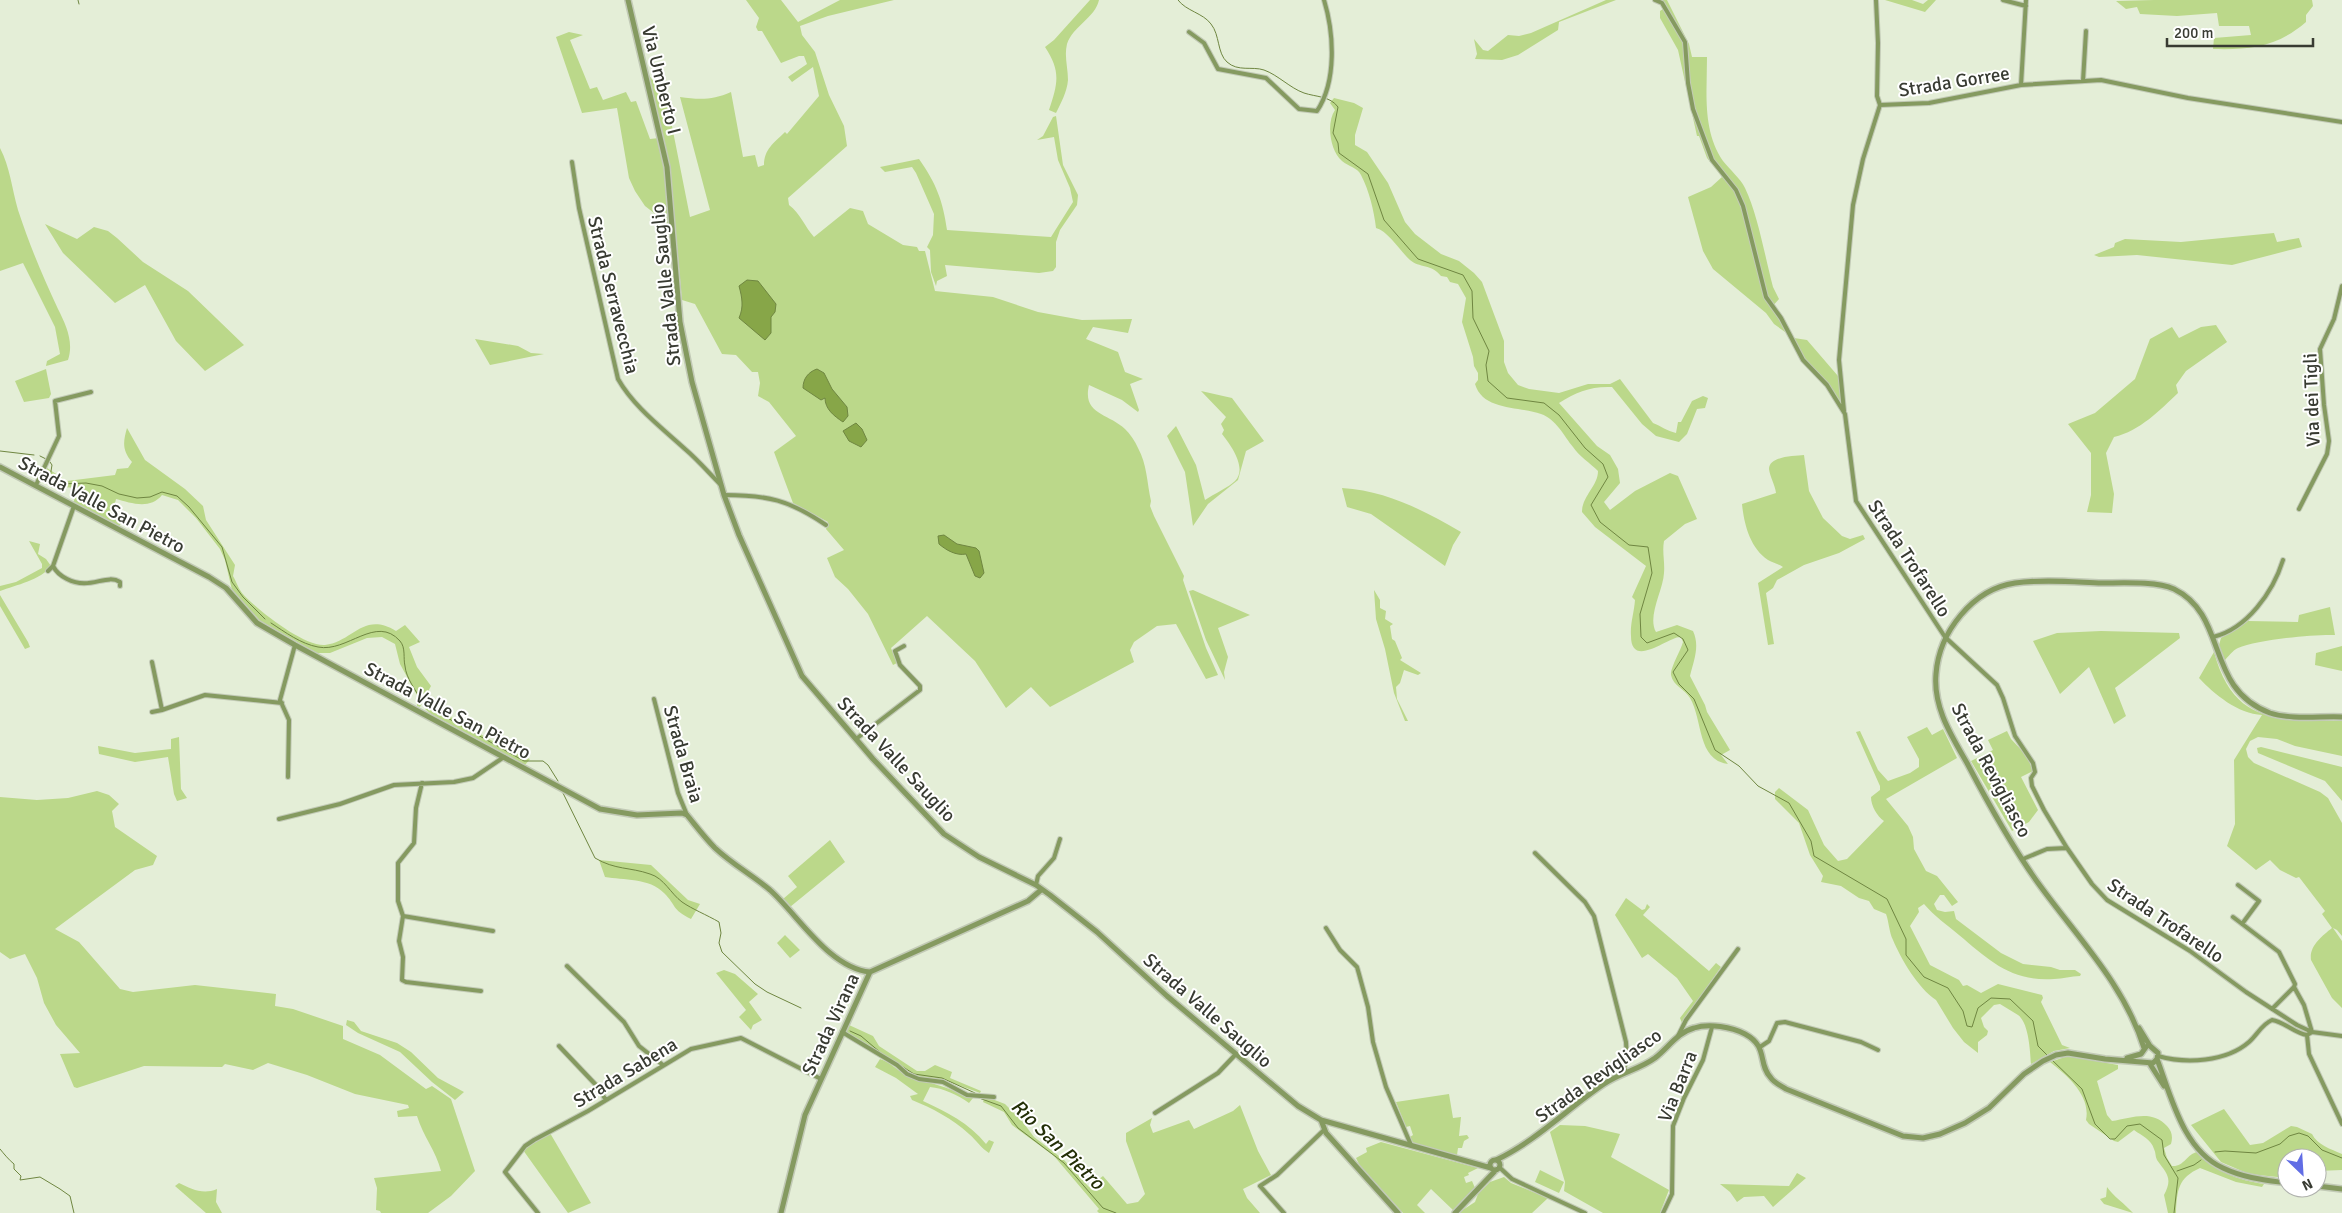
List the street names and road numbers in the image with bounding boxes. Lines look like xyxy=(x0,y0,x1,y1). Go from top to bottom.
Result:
street label: Via Umberto I xyxy=(636,24,686,137)
street label: Strada Gorree xyxy=(1897,61,2011,103)
street label: Strada Valle Sauglio xyxy=(646,203,686,367)
street label: Strada Serravecchia xyxy=(582,214,644,377)
street label: Via dei Tigli xyxy=(2298,353,2326,447)
street label: Strada Valle San Pietro xyxy=(14,451,189,559)
street label: Strada Trofarello xyxy=(1862,495,1956,622)
street label: Strada Valle San Pietro xyxy=(360,657,535,765)
street label: Strada Valle Sauglio xyxy=(832,692,961,828)
street label: Strada Revigliasco xyxy=(1946,699,2037,842)
street label: Strada Braia xyxy=(658,703,708,806)
street label: Strada Trofarello xyxy=(2103,873,2228,969)
street label: Strada Valle Sauglio xyxy=(1138,948,1277,1073)
street label: Strada Virana xyxy=(797,969,865,1079)
street label: Strada Revigliasco xyxy=(1531,1023,1667,1128)
street label: Strada Sabena xyxy=(569,1032,682,1113)
street label: Via Barra xyxy=(1653,1047,1703,1125)

